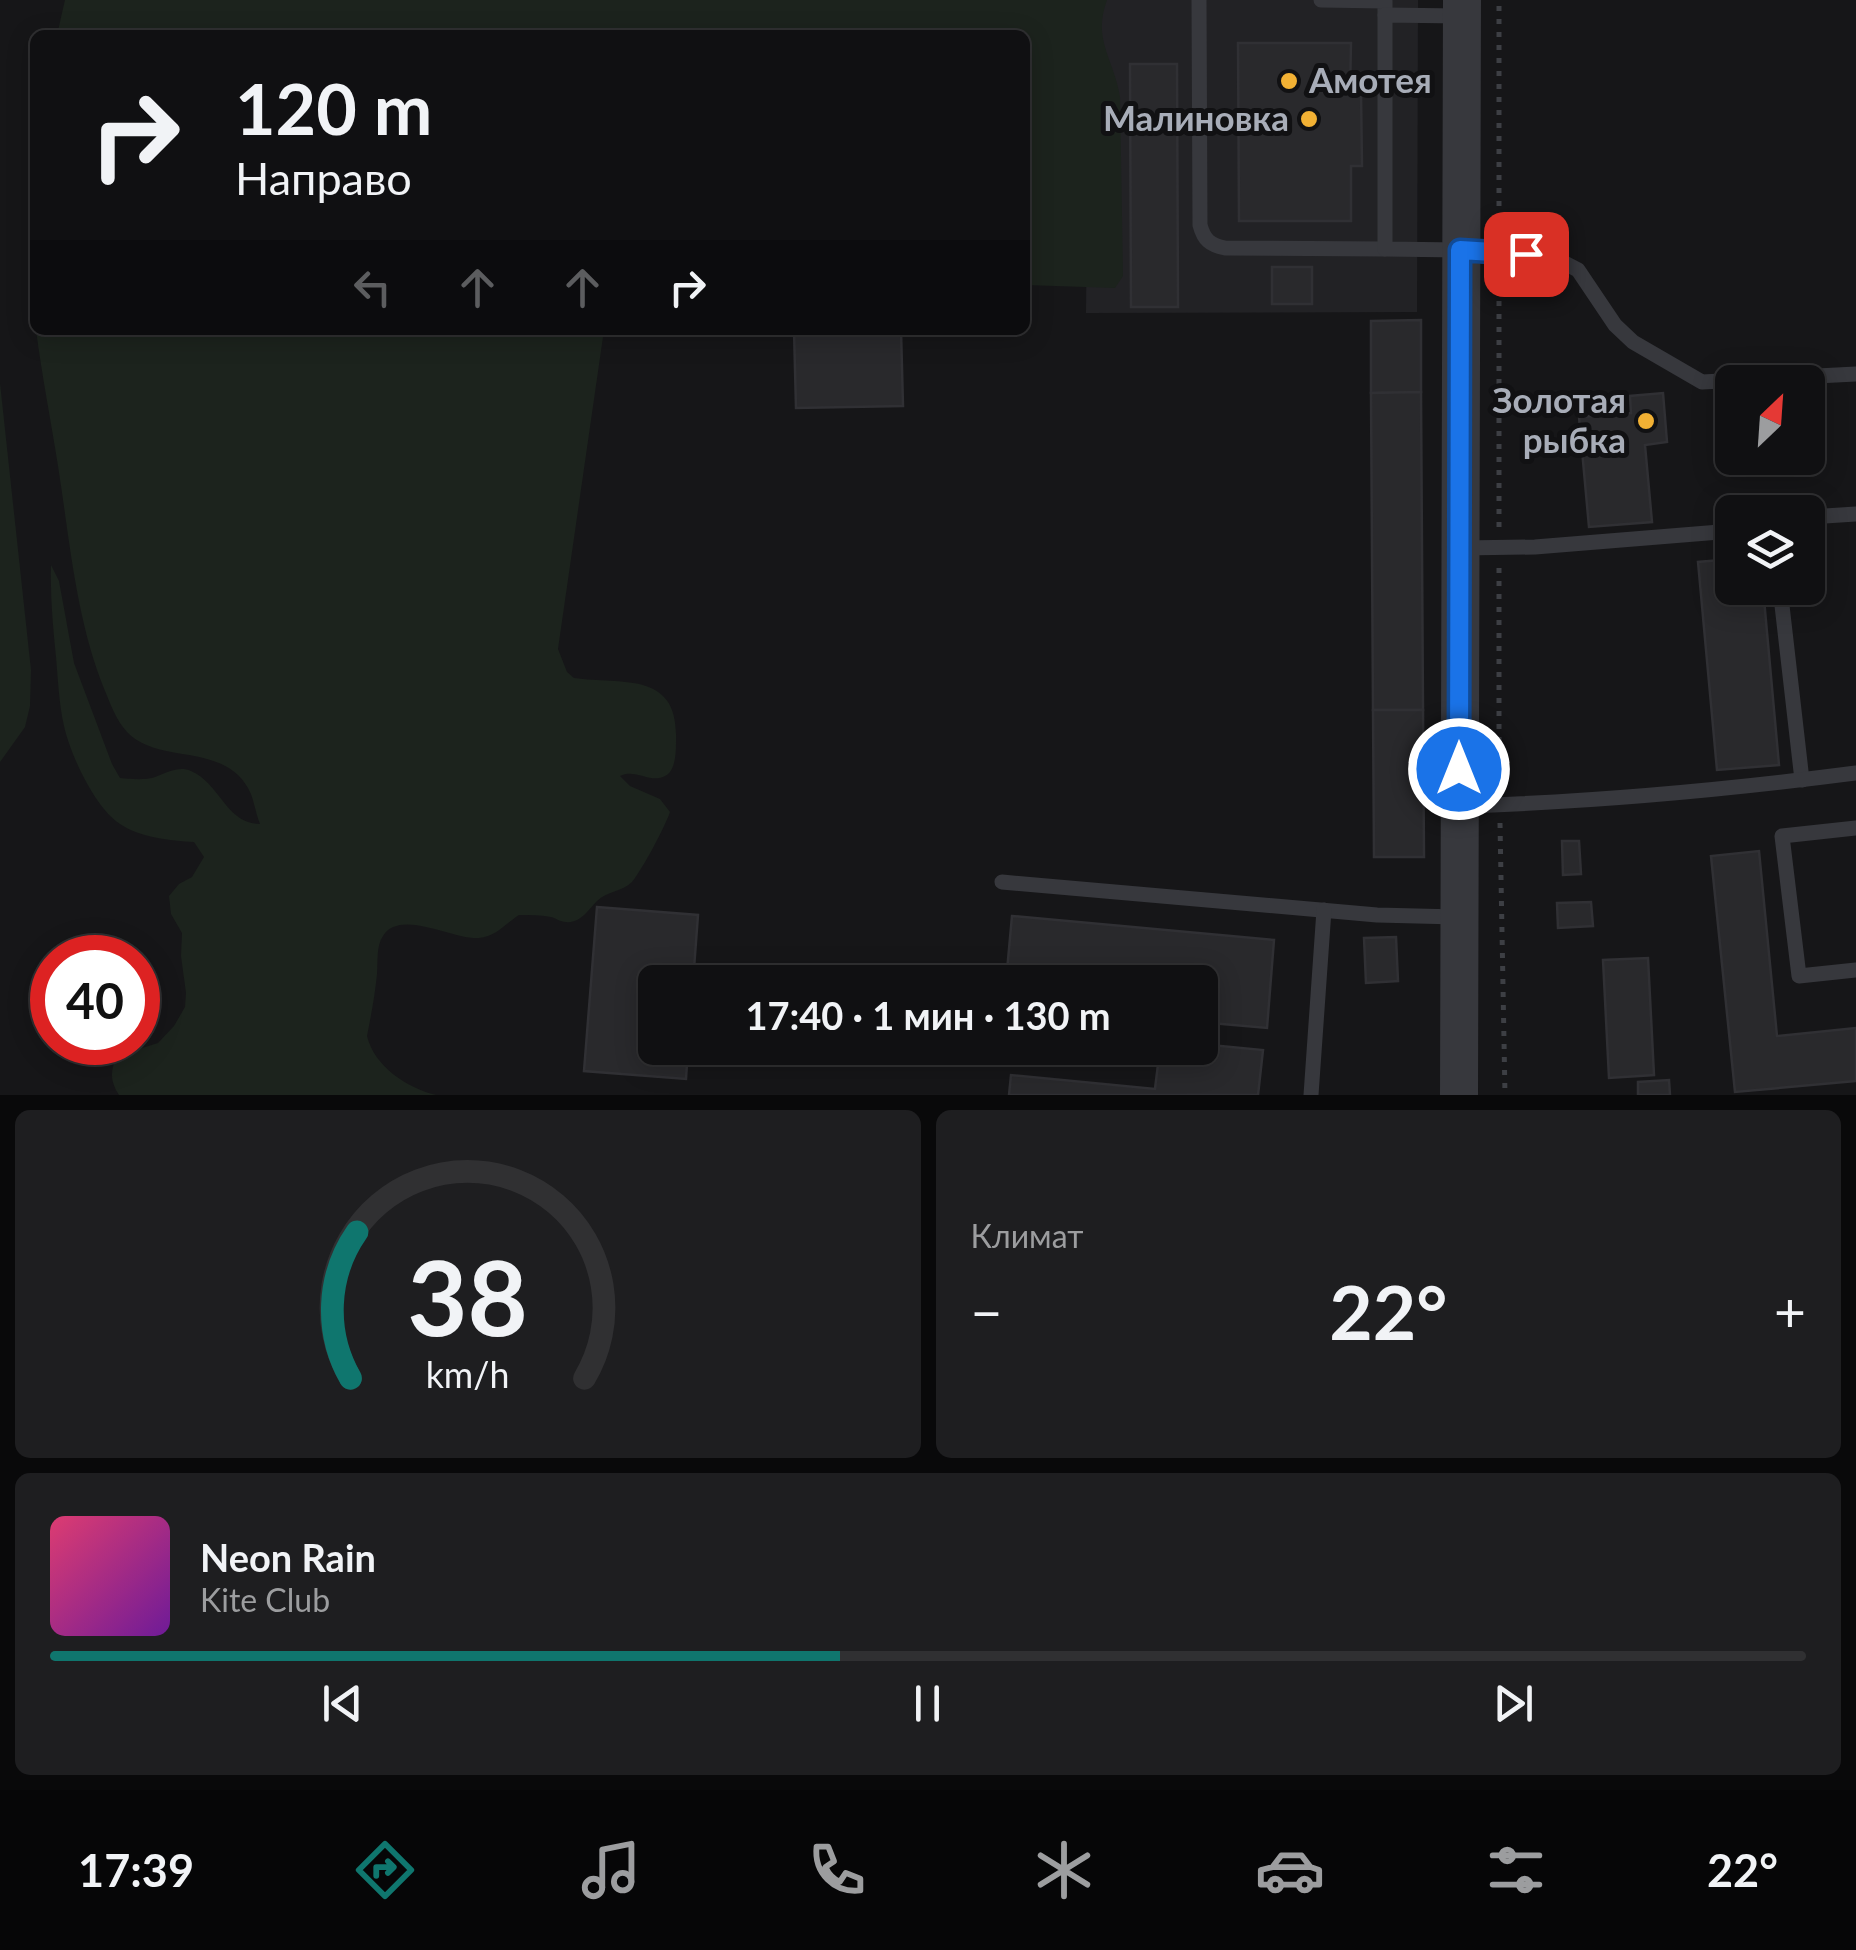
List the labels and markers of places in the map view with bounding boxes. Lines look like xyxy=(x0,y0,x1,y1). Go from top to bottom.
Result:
place label: Амотея xyxy=(1308,58,1432,100)
marker: Амотея xyxy=(1278,70,1300,92)
place label: Малиновка xyxy=(1103,96,1289,138)
marker: Малиновка xyxy=(1298,108,1320,130)
pin xyxy=(1484,212,1569,297)
place label: Золотая рыбка xyxy=(1492,378,1626,460)
marker: Золотая рыбка xyxy=(1635,410,1657,432)

